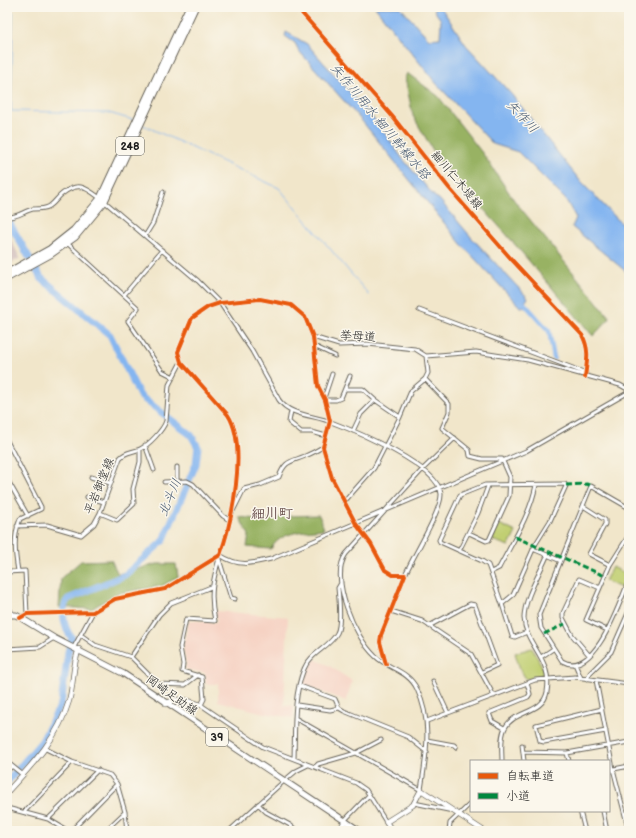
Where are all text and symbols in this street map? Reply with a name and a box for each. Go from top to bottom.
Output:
water label: 矢作川用水 細川幹線水路 [327,60,434,184]
water label: 矢作川 [503,97,541,136]
road number: 248 [116,137,144,155]
street label: 細川仁木堤線 [428,148,486,213]
street label: 挙母道 [340,328,376,345]
street label: 平岩御堂線 [81,456,118,517]
water label: 北斗川 [155,476,185,518]
district label: 細川町 [251,505,293,522]
street label: 岡崎足助線 [143,672,201,719]
road number: 39 [206,728,228,746]
legend [470,760,610,812]
text: 自転車道 [506,769,554,784]
text: 小道 [506,789,530,804]

